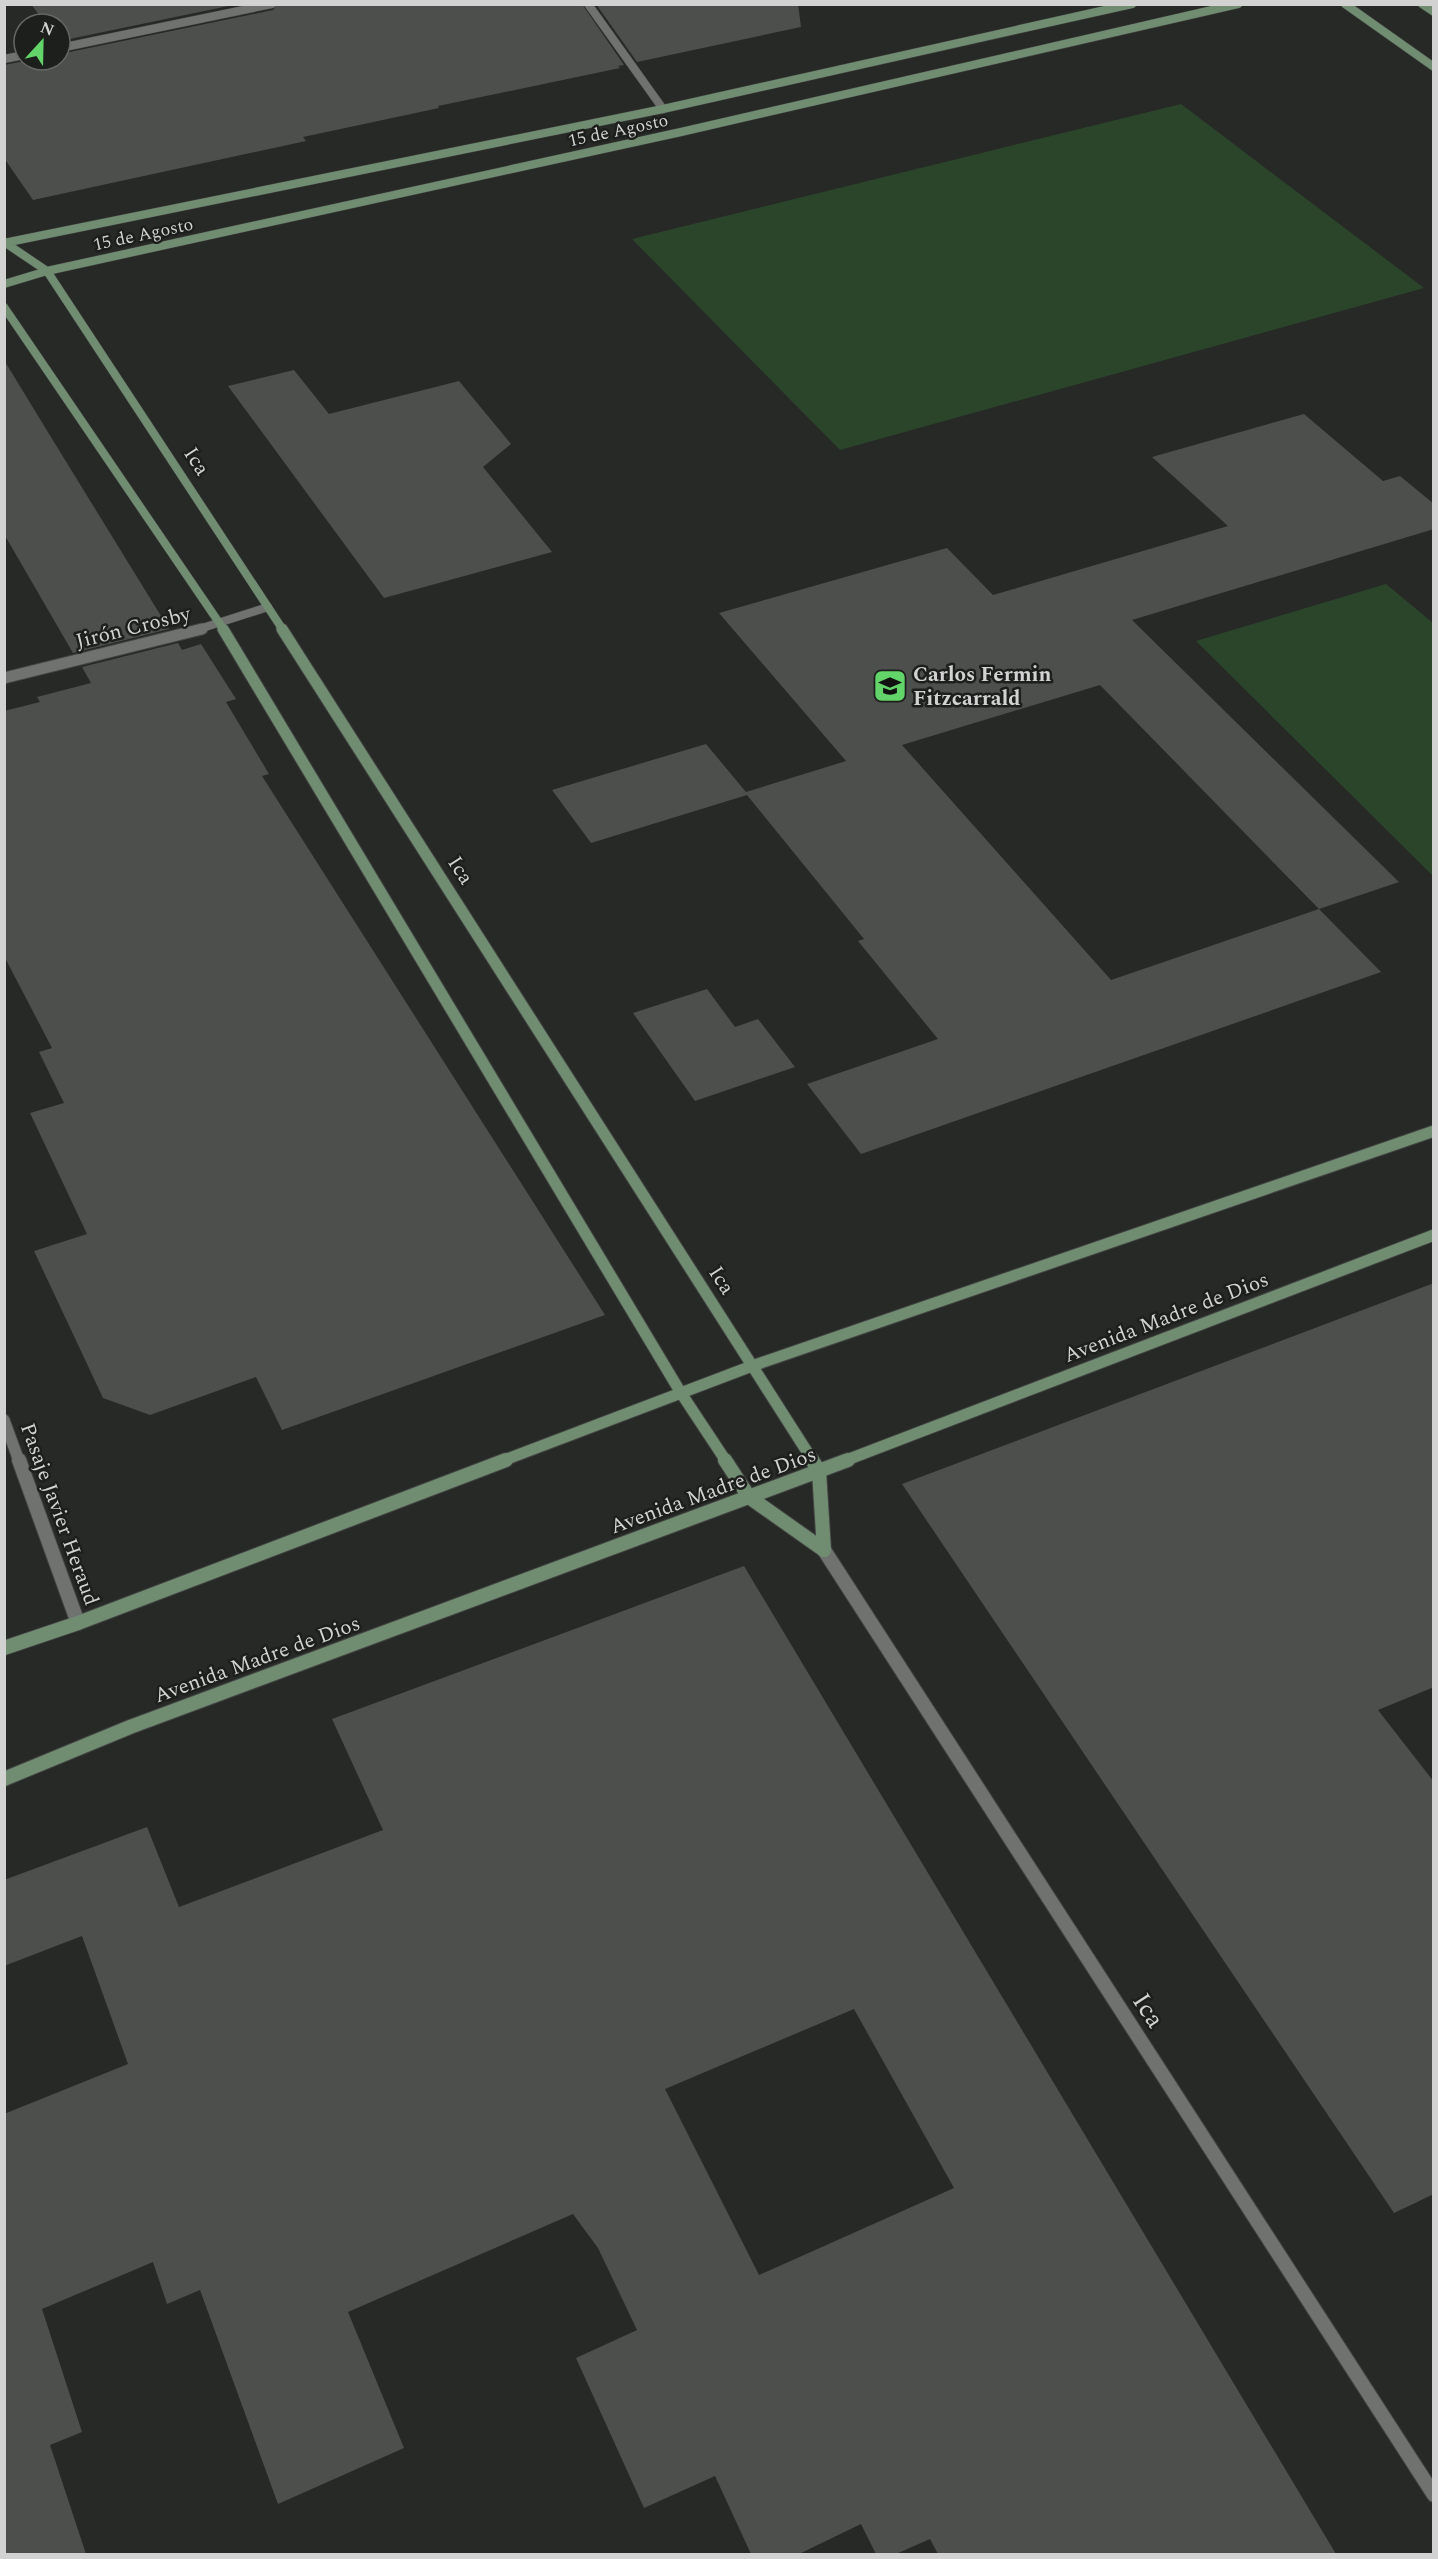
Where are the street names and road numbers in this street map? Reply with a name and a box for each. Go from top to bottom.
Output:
street label: 15 de Agosto [565,107,671,154]
street label: 15 de Agosto [90,211,196,258]
street label: Ica [175,441,218,483]
street label: Jirón Crosby [72,598,195,658]
street label: Ica [439,850,482,892]
street label: Ica [700,1260,743,1302]
street label: Avenida Madre de Dios [1059,1264,1274,1372]
street label: Pasaje Javier Heraud [11,1418,107,1610]
street label: Avenida Madre de Dios [606,1439,821,1543]
street label: Avenida Madre de Dios [150,1608,365,1712]
street label: Ica [1122,1985,1175,2036]

